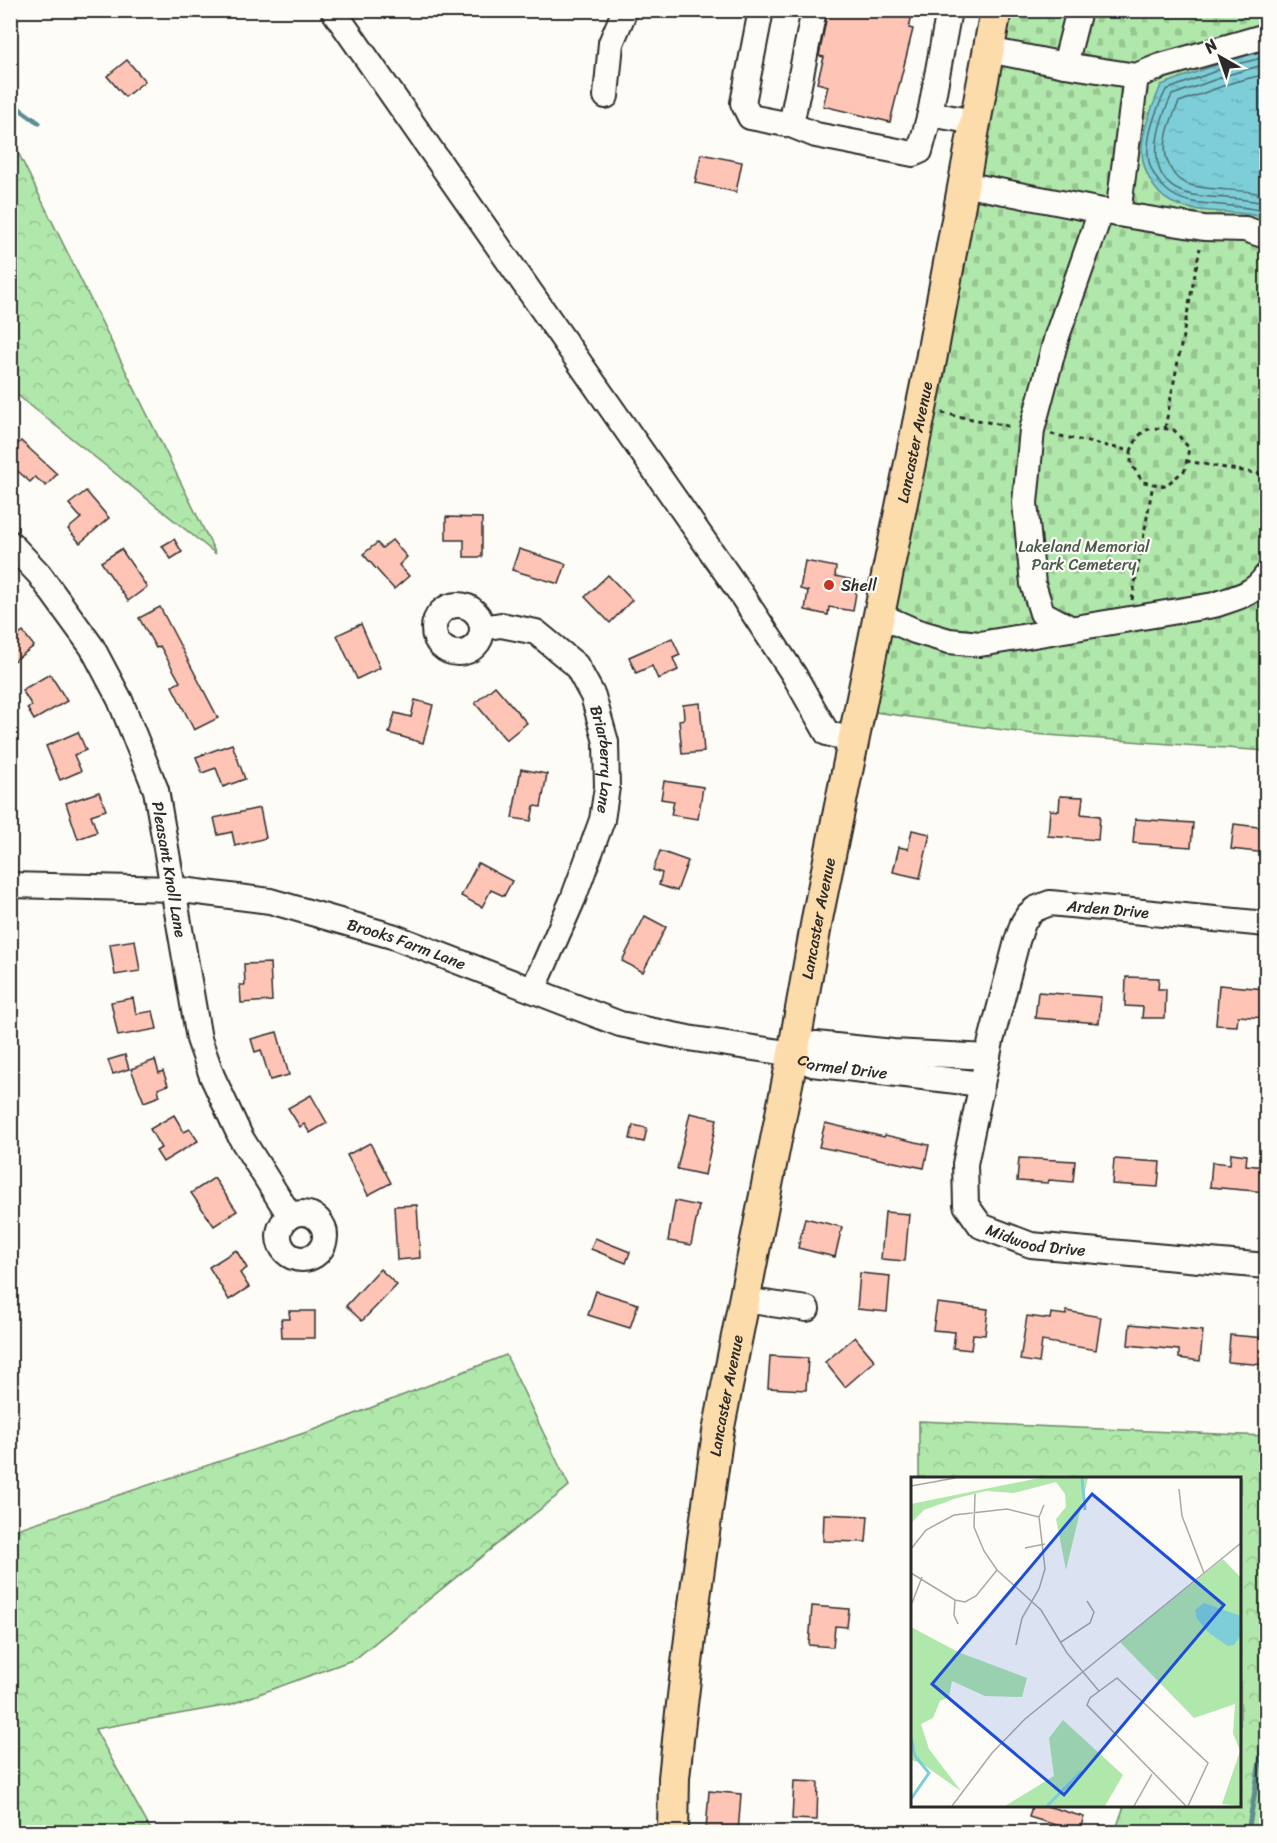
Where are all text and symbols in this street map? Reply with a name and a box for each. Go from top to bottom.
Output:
north arrow [1190,27,1250,87]
text: N [1196,31,1225,61]
street label: Lancaster Avenue [888,379,941,505]
park label: Lakeland Memorial Park Cemetery [1018,532,1150,579]
place label: Shell [841,571,877,600]
marker: Shell [822,578,836,592]
street label: Briarberry Lane [582,702,622,816]
street label: Pleasant Knoll Lane [144,799,196,940]
street label: Lancaster Avenue [792,855,844,982]
street label: Arden Drive [1065,891,1151,927]
street label: Brooks Farm Lane [344,909,470,978]
street label: Carmel Drive [793,1045,889,1087]
street label: Midwood Drive [982,1215,1087,1264]
street label: Lancaster Avenue [700,1332,752,1458]
inset map [911,1477,1241,1807]

